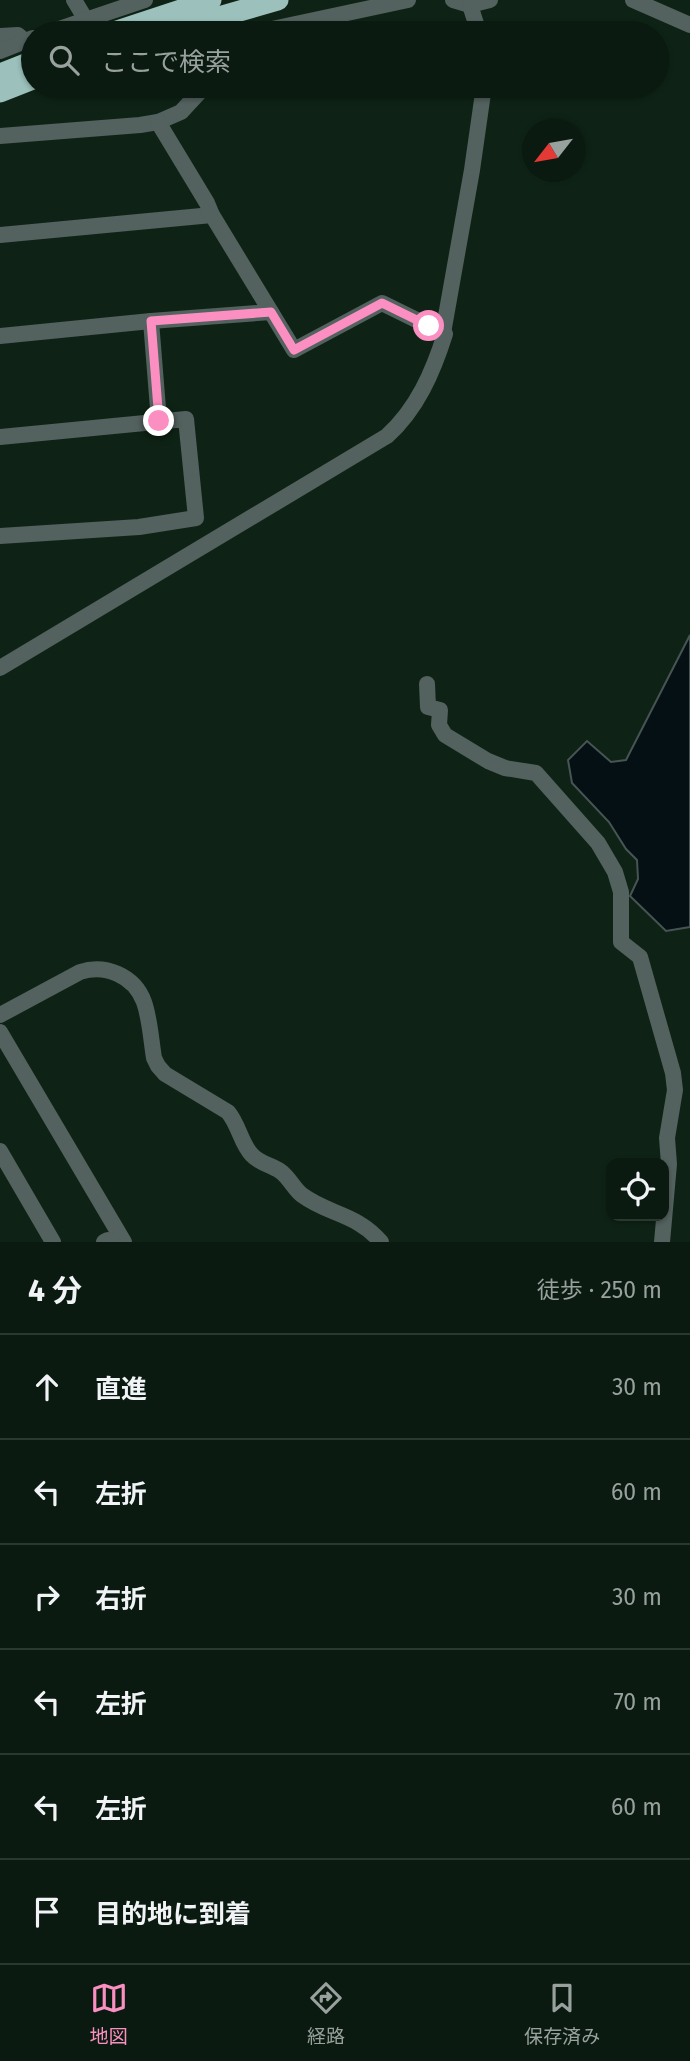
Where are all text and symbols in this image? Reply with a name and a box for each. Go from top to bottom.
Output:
search box [21,21,669,98]
icon: search [45,41,83,79]
text: ここで検索 [101,47,231,78]
north arrow [522,119,585,182]
route start [413,310,444,341]
route end [143,405,174,436]
map controls [606,1158,669,1221]
button: locate [606,1158,669,1221]
text: 4 分 [28,1273,82,1309]
text: 徒歩 · 250 m [537,1276,662,1304]
icon: ahead [28,1368,66,1406]
text: 30 m [612,1373,662,1401]
text: 直進 [95,1374,147,1405]
icon: left [28,1473,66,1511]
text: 60 m [611,1478,662,1506]
text: 左折 [95,1479,147,1510]
icon: right [28,1578,66,1616]
text: 30 m [612,1583,662,1611]
text: 右折 [95,1584,147,1615]
icon: left [28,1683,66,1721]
text: 70 m [613,1688,662,1716]
text: 左折 [95,1689,147,1720]
icon: left [28,1788,66,1826]
text: 60 m [611,1793,662,1821]
text: 左折 [95,1794,147,1825]
icon: arrive [28,1893,66,1931]
text: 目的地に到着 [95,1899,251,1930]
tab: 地図 [90,1979,128,2048]
tab: 経路 [307,1979,345,2048]
tab: 保存済み [524,1979,600,2048]

